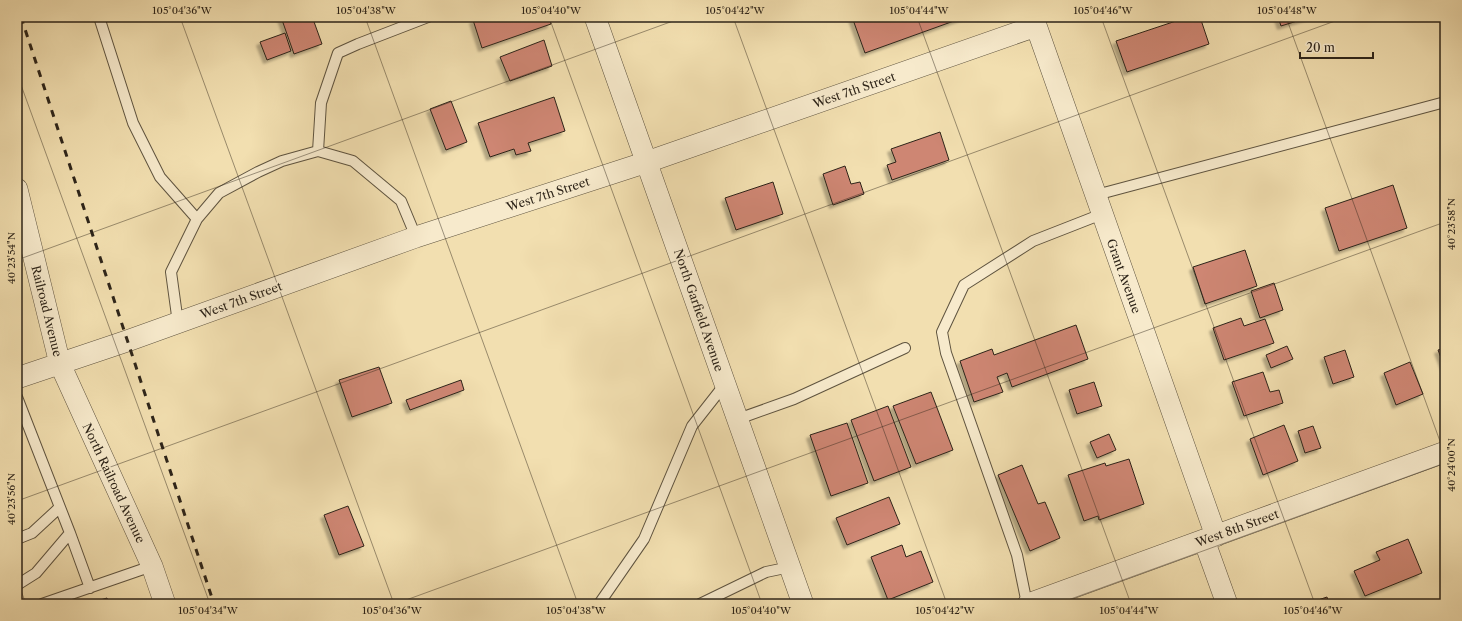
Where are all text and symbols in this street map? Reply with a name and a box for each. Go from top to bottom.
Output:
text: 105°04'36"W [152,4,213,17]
text: 105°04'38"W [336,4,397,17]
text: 105°04'40"W [521,4,582,17]
text: 105°04'42"W [705,4,766,17]
text: 105°04'44"W [889,4,950,17]
text: 105°04'46"W [1073,4,1134,17]
text: 105°04'48"W [1257,4,1318,17]
scale bar [1300,34,1373,60]
text: 20 m [1306,40,1335,55]
street label: West 7th Street [810,69,898,111]
street label: West 7th Street [504,173,592,215]
text: 40°23'58"N [1445,198,1458,250]
text: 40°23'54"N [5,232,18,284]
street label: Grant Avenue [1104,237,1145,316]
street label: North Garfield Avenue [671,247,727,373]
street label: Railroad Avenue [28,264,66,358]
street label: West 7th Street [197,278,285,322]
street label: North Railroad Avenue [80,421,148,546]
text: 40°24'00"N [1445,438,1458,492]
text: 40°23'56"N [5,473,18,525]
street label: West 8th Street [1192,506,1281,550]
text: 105°04'34"W [178,604,239,617]
text: 105°04'36"W [362,604,423,617]
text: 105°04'38"W [546,604,607,617]
text: 105°04'40"W [731,604,792,617]
text: 105°04'42"W [915,604,976,617]
text: 105°04'44"W [1099,604,1160,617]
text: 105°04'46"W [1283,604,1344,617]

